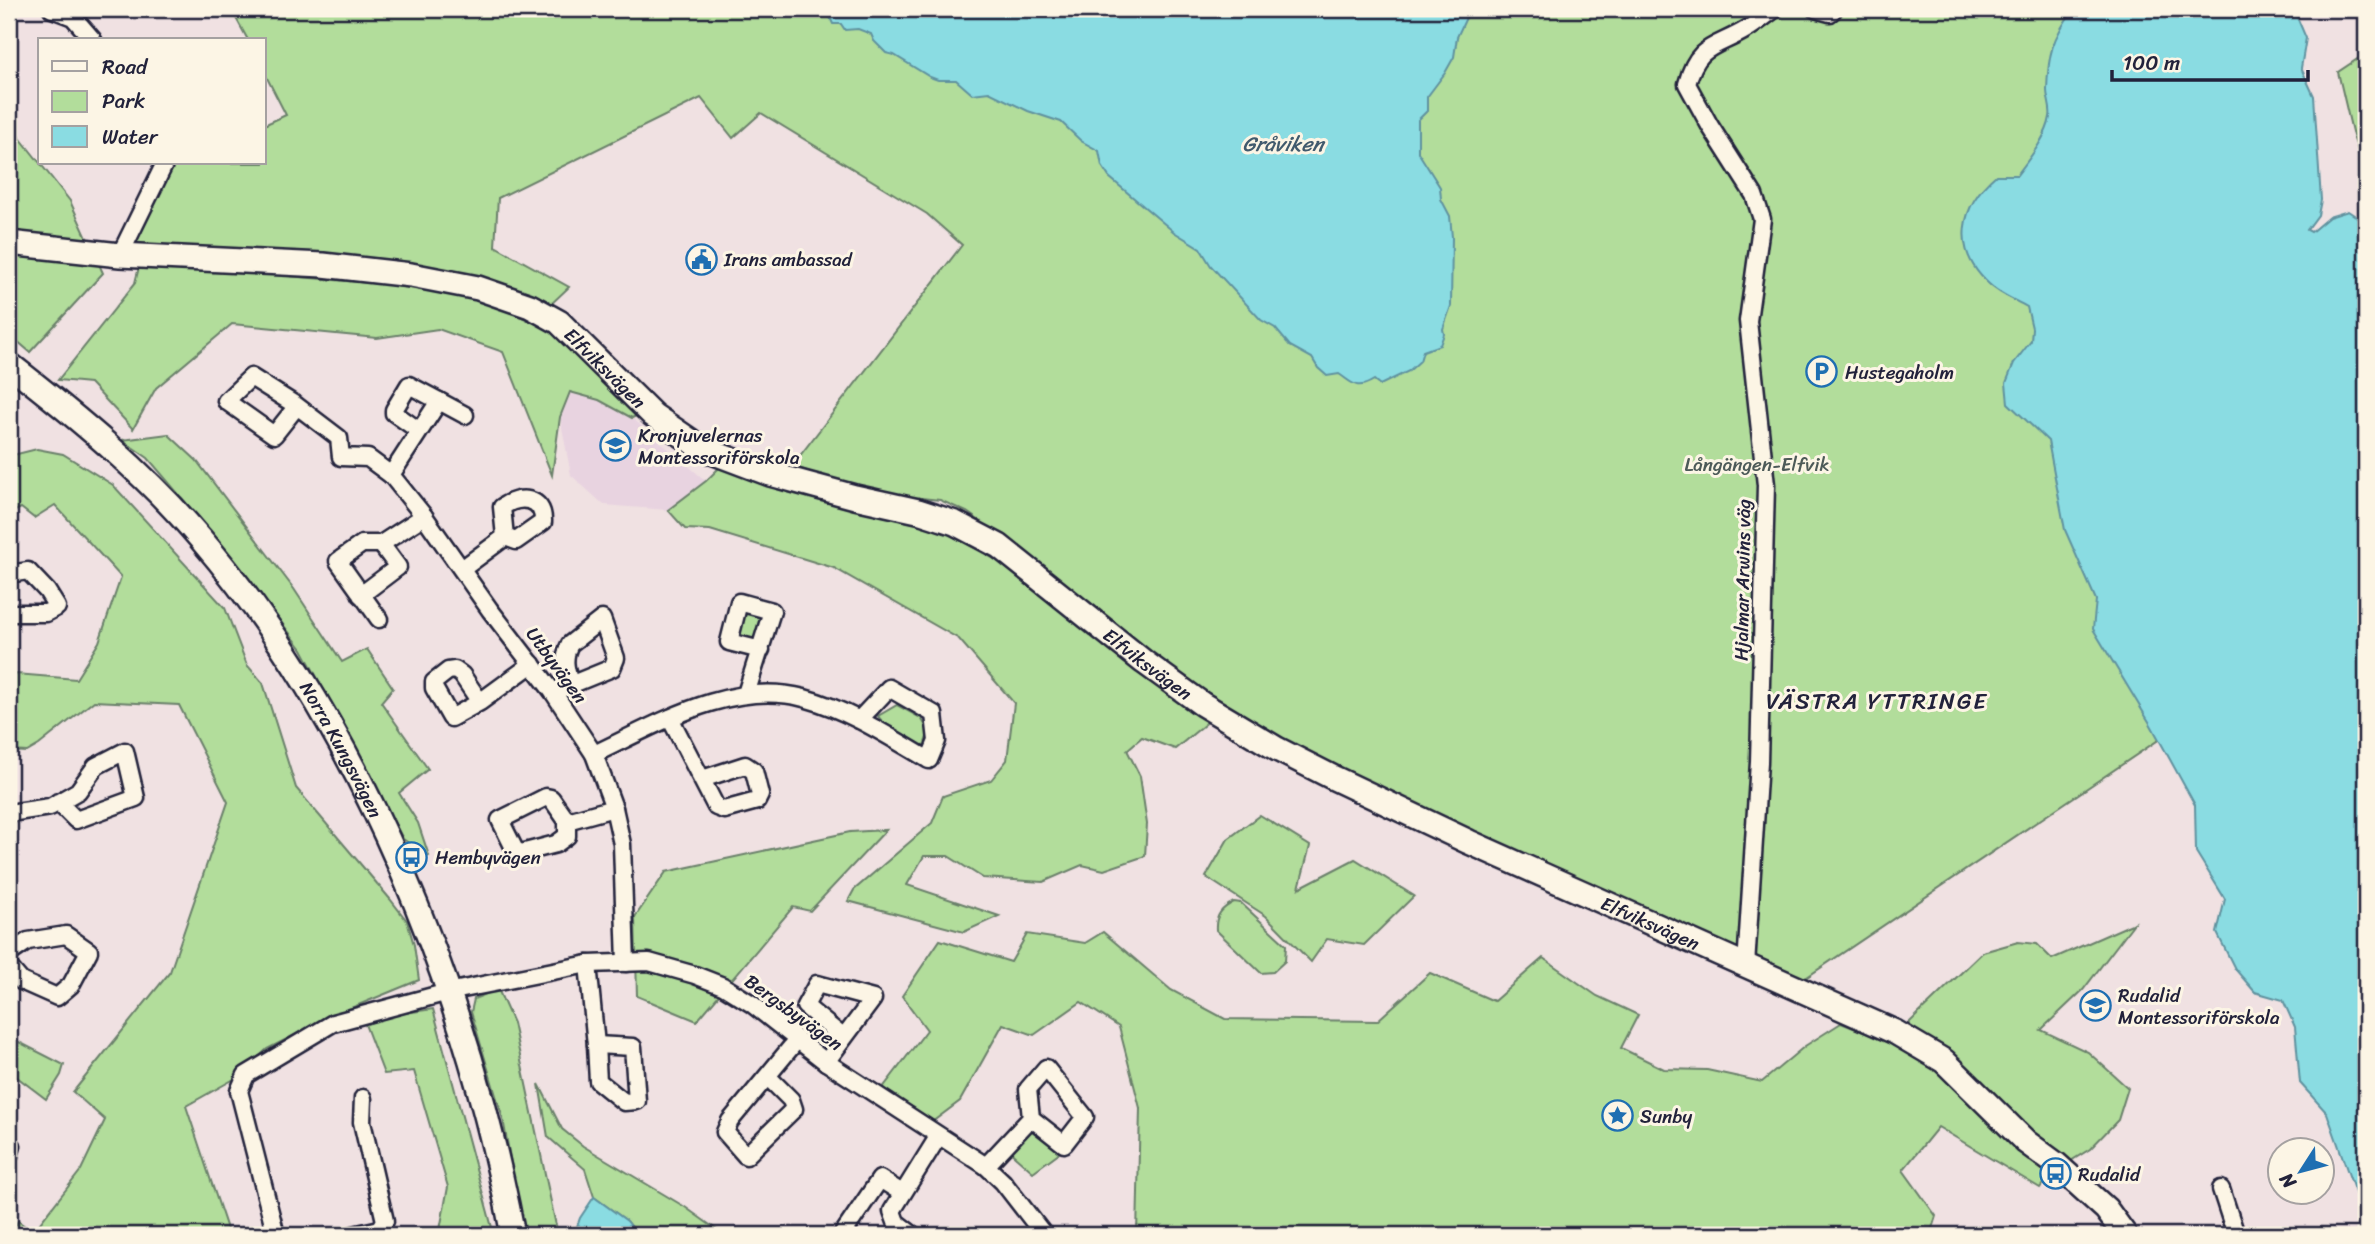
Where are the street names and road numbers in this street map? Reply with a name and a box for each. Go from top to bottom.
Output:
street label: Elfviksvägen [556,319,654,417]
street label: Hjalmar Arwins väg [1725,498,1760,661]
street label: Elfviksvägen [1096,619,1199,709]
street label: Utbyvägen [517,620,596,711]
street label: Norra Kungsvägen [291,675,392,824]
street label: Elfviksvägen [1595,887,1705,960]
street label: Bergsbyvägen [737,965,850,1060]

